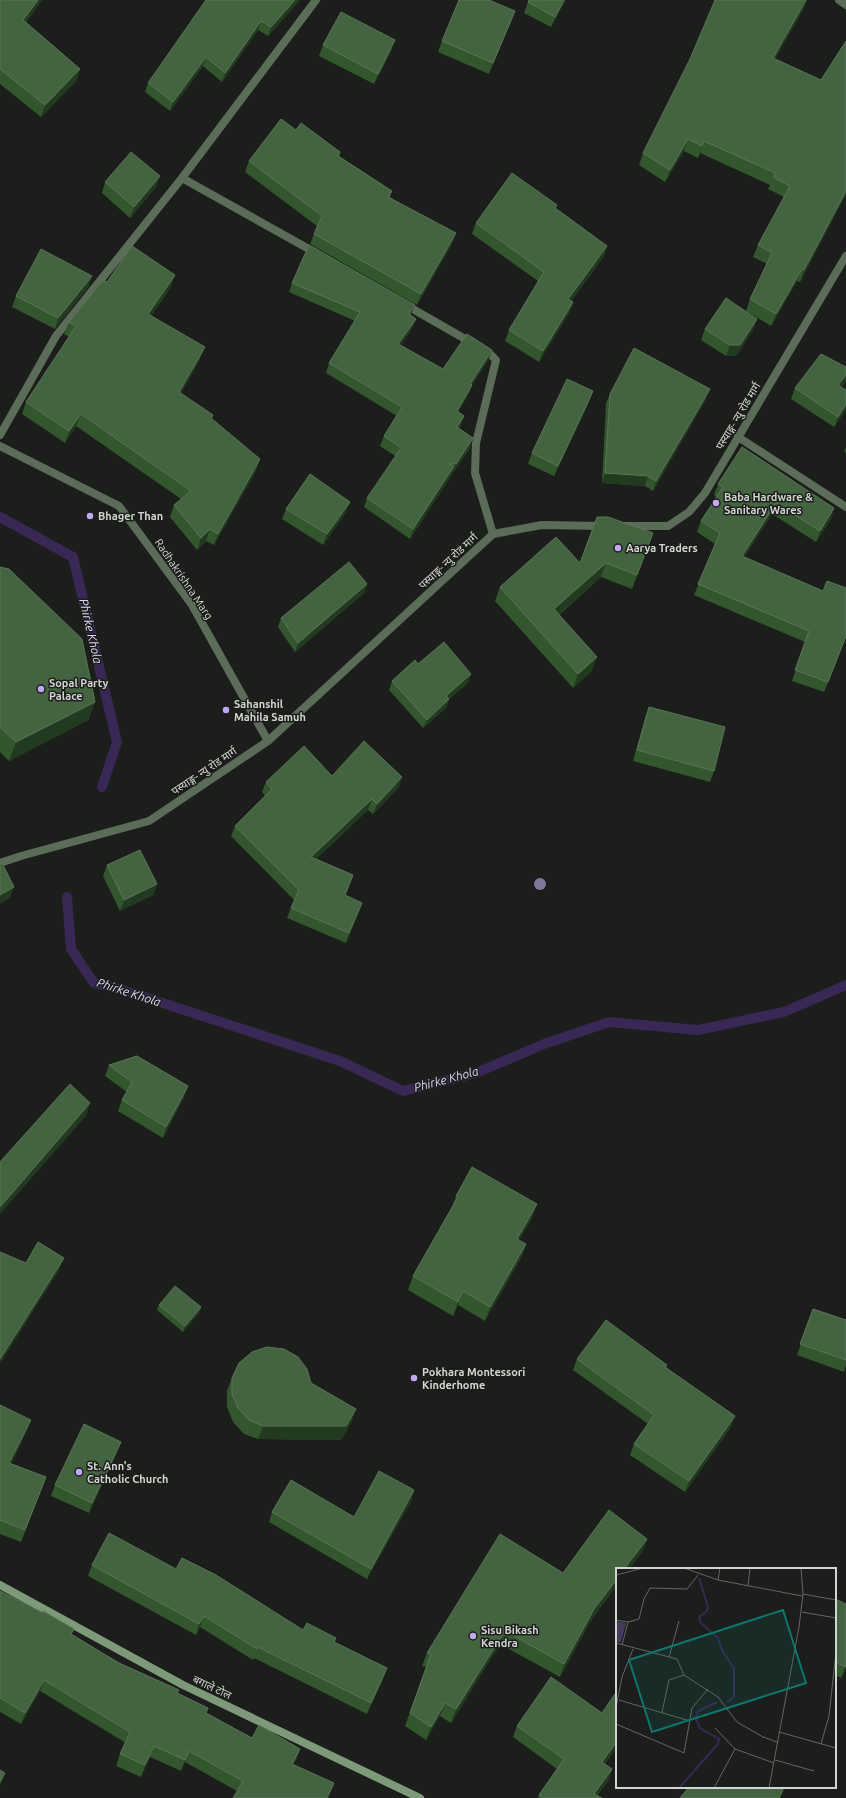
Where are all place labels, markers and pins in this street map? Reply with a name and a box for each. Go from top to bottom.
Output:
place label: Baba Hardware & Sanitary Wares [724,491,813,516]
marker: Baba Hardware & Sanitary Wares [711,498,721,508]
place label: Bhager Than [98,510,163,522]
marker: Bhager Than [85,511,95,521]
place label: Aarya Traders [626,542,698,554]
marker: Aarya Traders [613,543,623,553]
place label: Sopal Party Palace [49,677,108,702]
marker: Sopal Party Palace [36,684,46,694]
place label: Sahanshil Mahila Samuh [234,698,306,723]
marker: Sahanshil Mahila Samuh [221,705,231,715]
place label: Pokhara Montessori Kinderhome [422,1366,525,1391]
marker: Pokhara Montessori Kinderhome [409,1373,419,1383]
place label: St. Ann's Catholic Church [87,1460,168,1485]
marker: St. Ann's Catholic Church [74,1467,84,1477]
place label: Sisu Bikash Kendra [481,1624,539,1649]
marker: Sisu Bikash Kendra [468,1631,478,1641]

